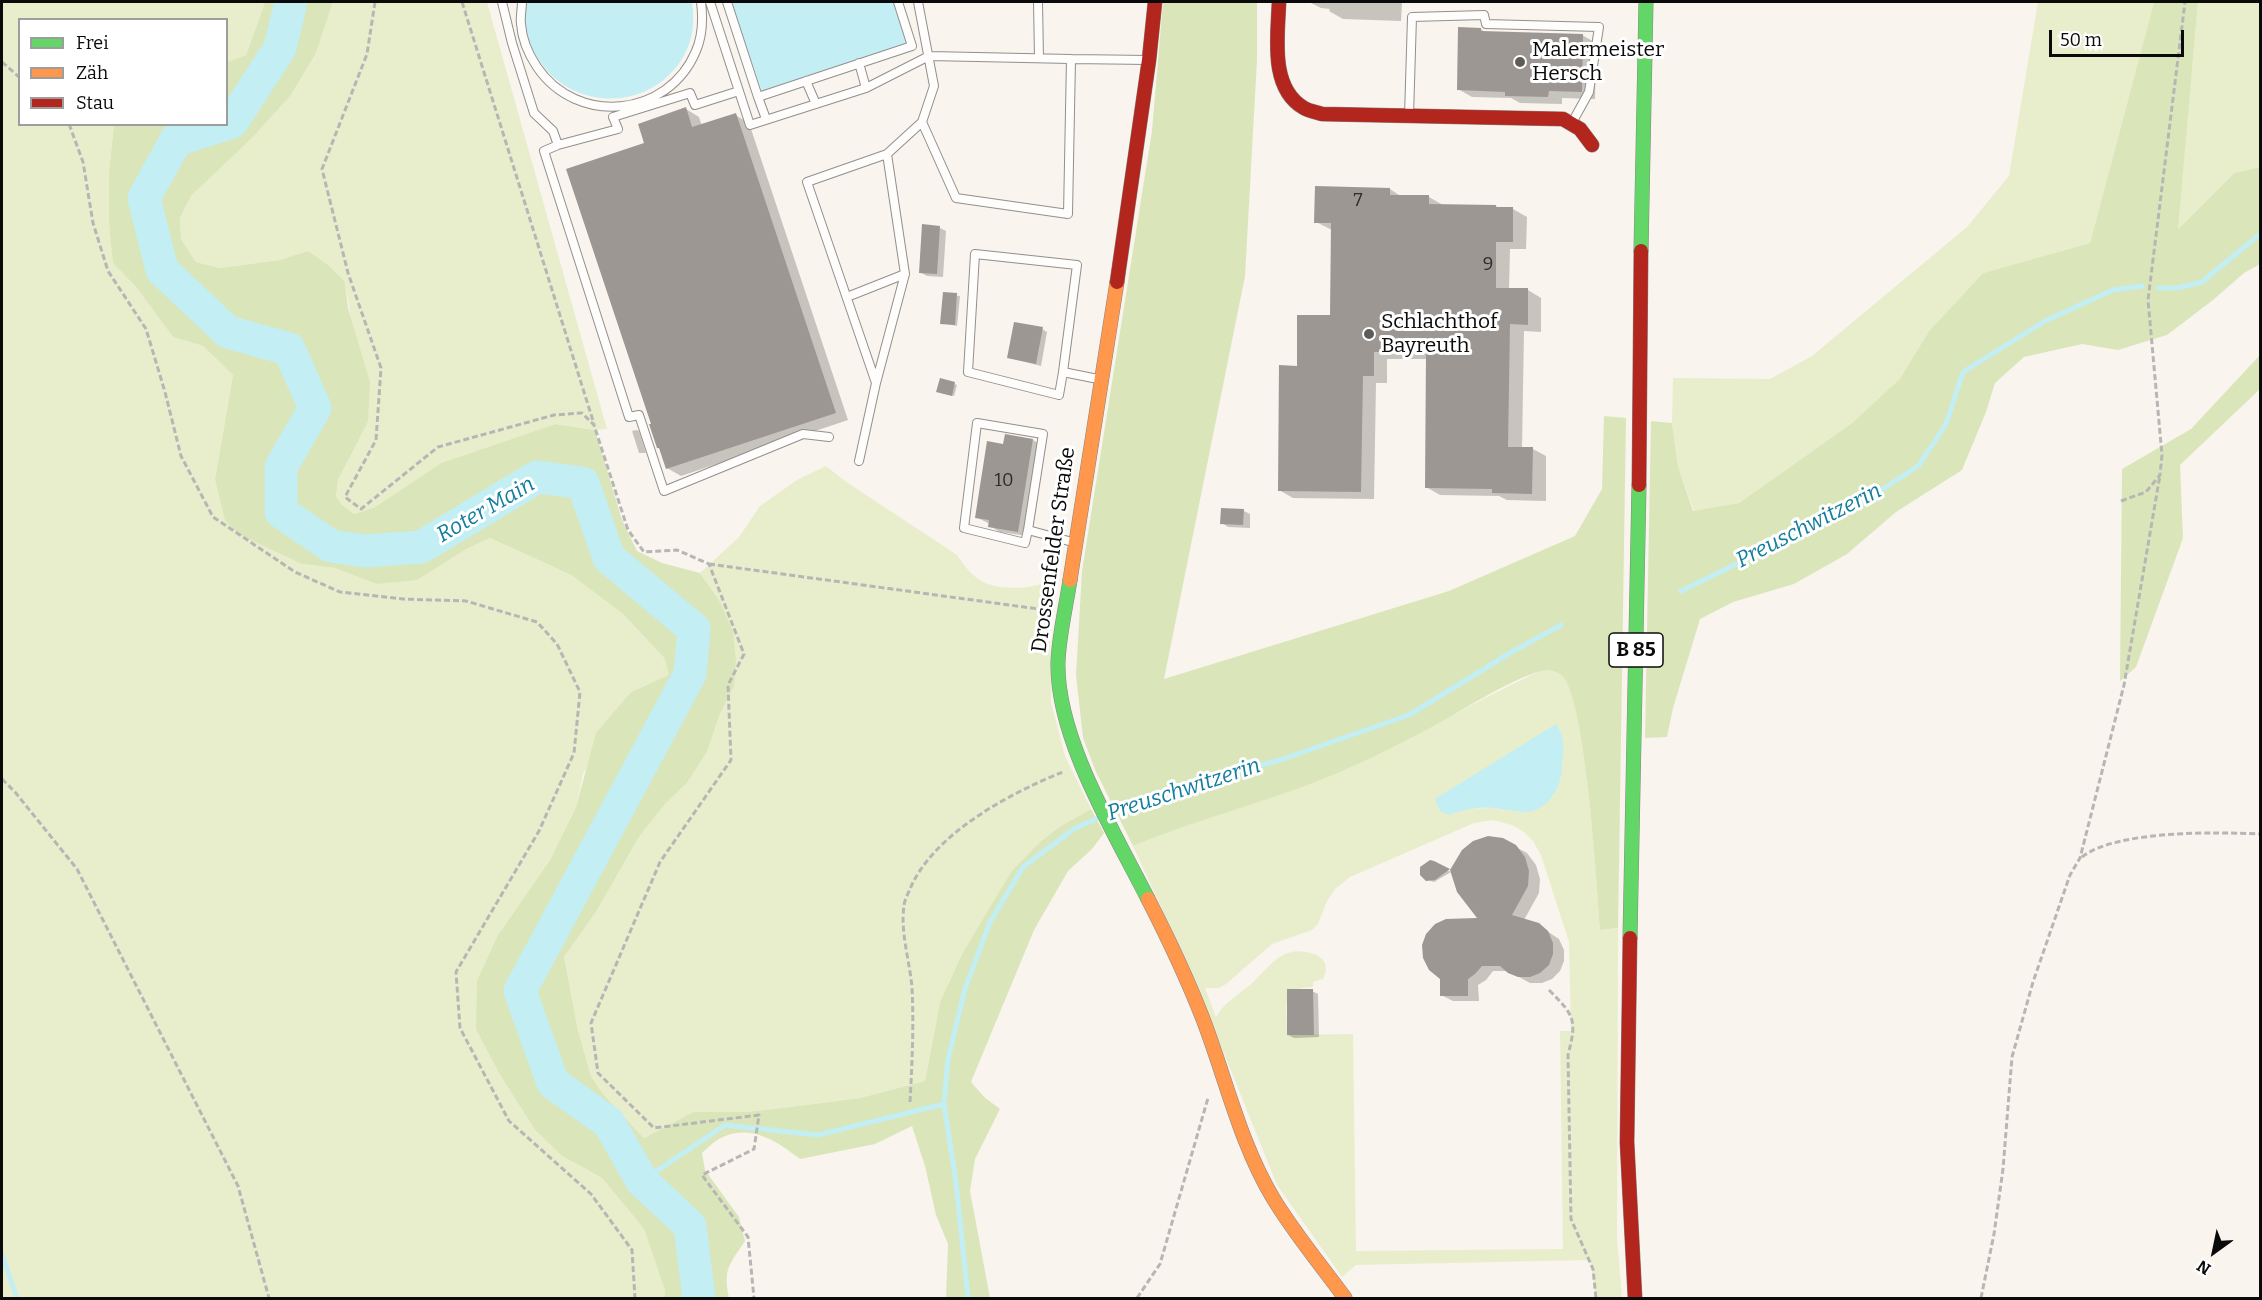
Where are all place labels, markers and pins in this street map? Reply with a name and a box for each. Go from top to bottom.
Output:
place label: Malermeister Hersch [1532,37,1664,87]
marker: Malermeister Hersch [1513,55,1527,69]
place label: Schlachthof Bayreuth [1381,309,1497,359]
marker: Schlachthof Bayreuth [1362,327,1376,341]

